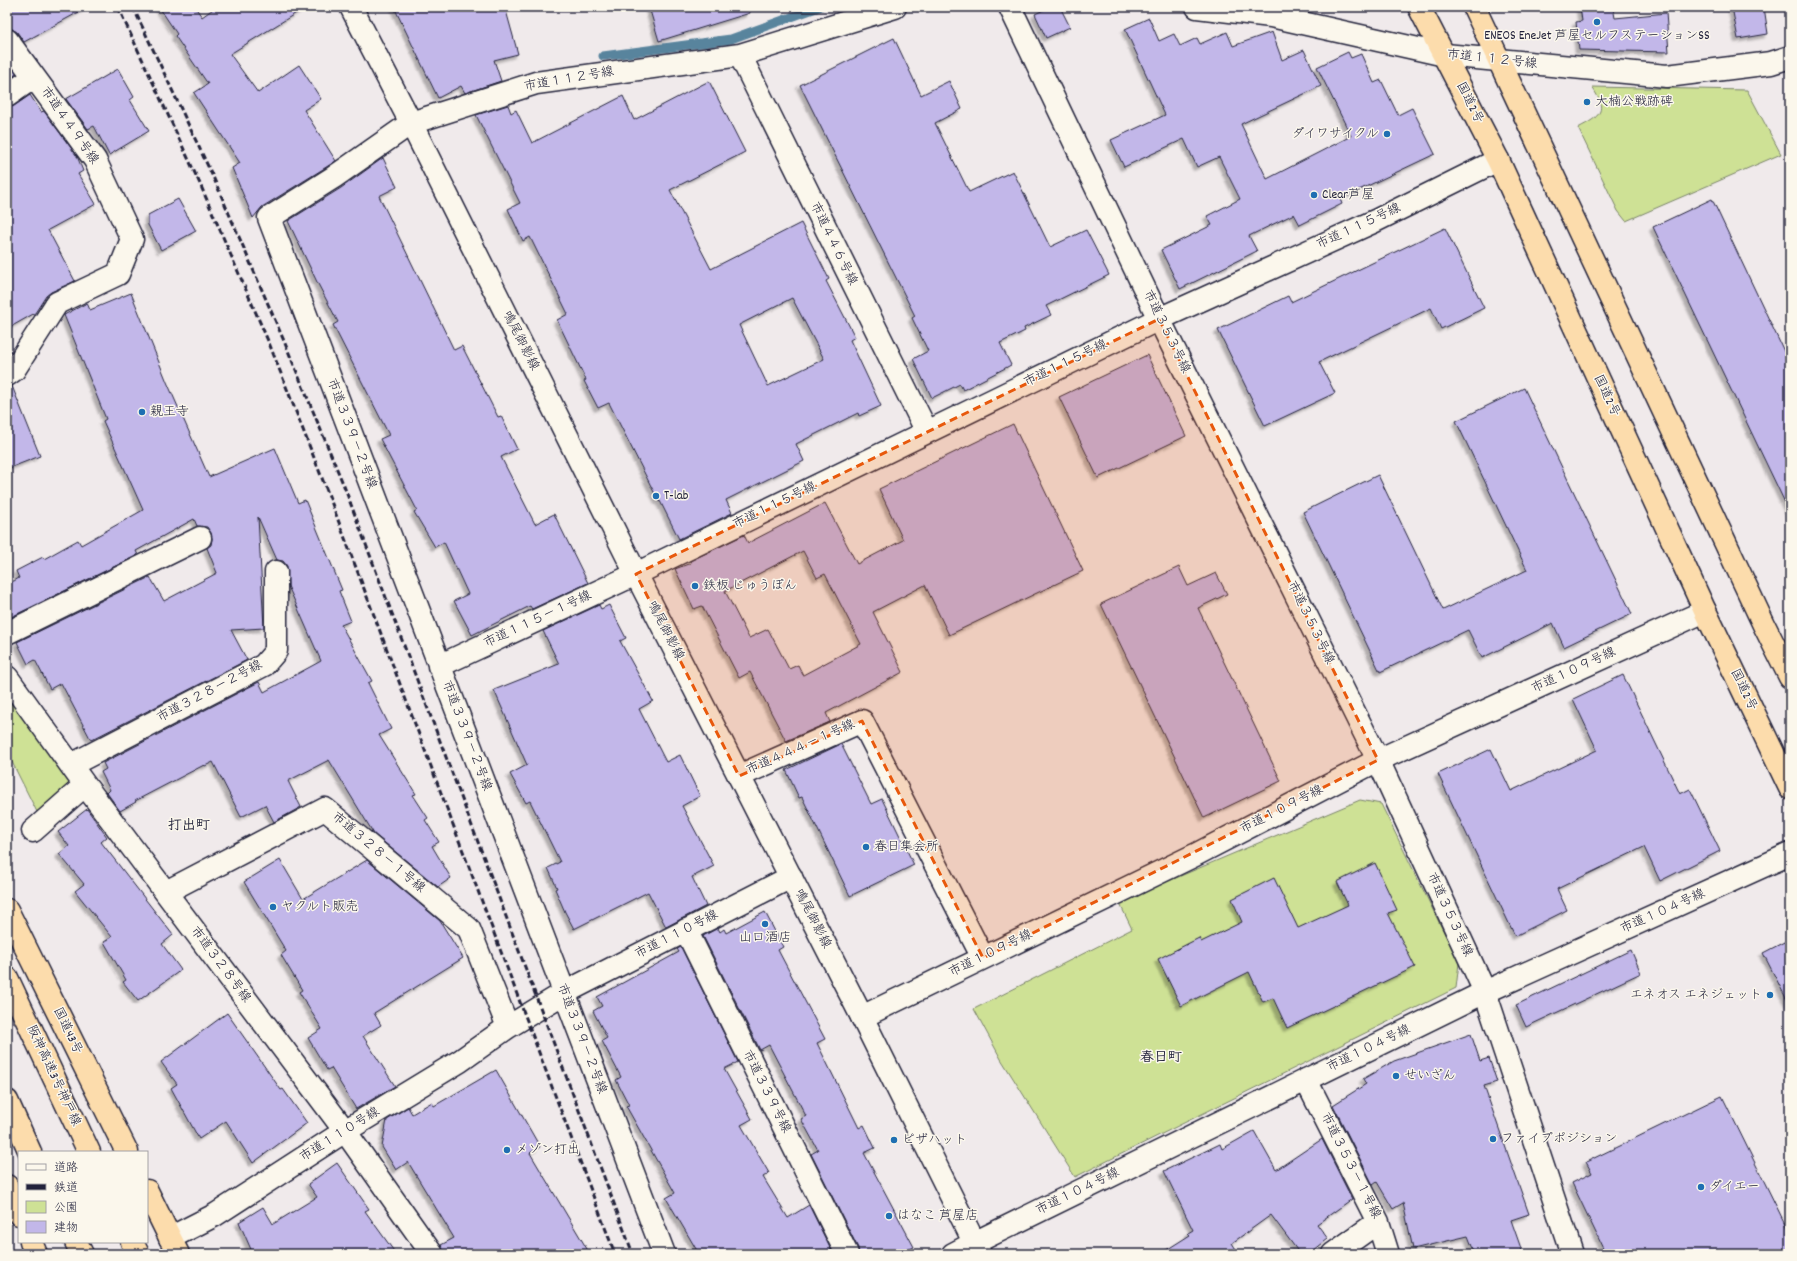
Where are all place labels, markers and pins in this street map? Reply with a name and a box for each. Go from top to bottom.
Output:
marker: ENEOS EneJet 芦屋セルフステーションSS [1592,17,1602,27]
place label: ENEOS EneJet 芦屋セルフステーションSS [1484,27,1710,46]
place label: 大楠公戦跡碑 [1595,93,1673,112]
marker: 大楠公戦跡碑 [1582,97,1592,107]
place label: ダイワサイクル [1291,125,1379,144]
marker: ダイワサイクル [1382,129,1392,139]
place label: Clear芦屋 [1322,186,1374,205]
marker: Clear芦屋 [1309,190,1319,200]
place label: 親王寺 [150,403,189,422]
marker: 親王寺 [137,407,147,417]
place label: T-lab [664,487,689,506]
marker: T-lab [651,491,661,501]
place label: 鉄板 じゅうぼん [703,577,797,596]
marker: 鉄板 じゅうぼん [690,581,700,591]
place label: 春日集会所 [874,838,939,857]
marker: 春日集会所 [861,842,871,852]
place label: ヤクルト販売 [281,898,358,917]
marker: ヤクルト販売 [268,902,278,912]
marker: 山口酒店 [760,919,770,929]
place label: 山口酒店 [739,929,791,948]
place label: エネオス エネジェット [1630,986,1762,1005]
marker: エネオス エネジェット [1765,990,1775,1000]
place label: せいざん [1404,1067,1456,1086]
marker: せいざん [1391,1071,1401,1081]
place label: ファイブポジション [1501,1130,1617,1149]
place label: ピザハット [902,1131,967,1150]
marker: ファイブポジション [1488,1134,1498,1144]
marker: ピザハット [889,1135,899,1145]
place label: メゾン打出 [515,1141,580,1160]
marker: メゾン打出 [502,1145,512,1155]
place label: ダイエー [1709,1178,1760,1197]
marker: ダイエー [1696,1182,1706,1192]
place label: はなこ 芦屋店 [897,1207,978,1226]
marker: はなこ 芦屋店 [884,1211,894,1221]

